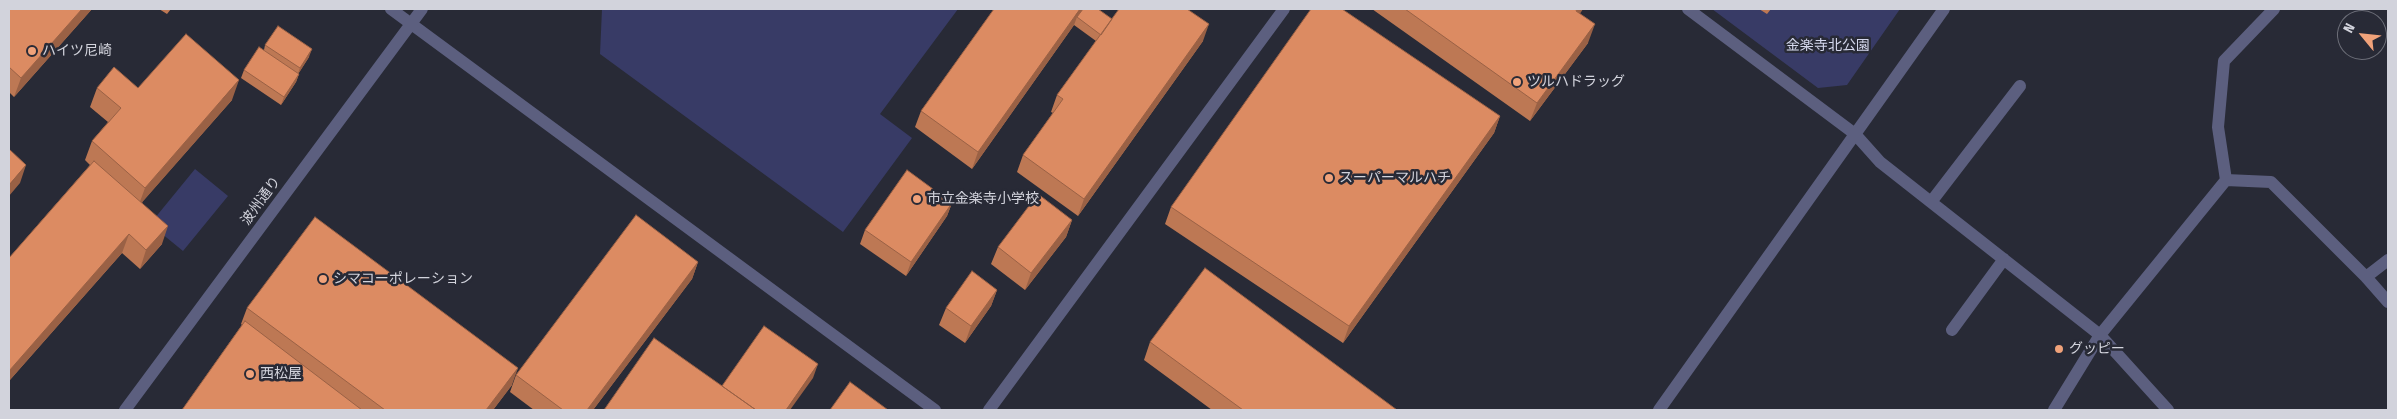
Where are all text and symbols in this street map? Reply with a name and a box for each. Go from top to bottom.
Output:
north arrow [2337,10,2387,60]
text: N [2340,21,2359,36]
park label: 金楽寺北公園 [1786,38,1870,54]
place label: ハイツ尼崎 [42,43,112,59]
marker: ハイツ尼崎 [26,45,38,57]
place label: ツルハドラッグ [1527,74,1625,90]
marker: ツルハドラッグ [1511,76,1523,88]
place label: スーパーマルハチ [1339,170,1451,186]
marker: スーパーマルハチ [1323,172,1335,184]
street label: 波州通り [238,173,284,229]
place label: 市立金楽寺小学校 [927,191,1039,207]
marker: 市立金楽寺小学校 [911,193,923,205]
place label: シマコーポレーション [333,271,473,287]
marker: シマコーポレーション [317,273,329,285]
place label: グッピー [2069,341,2125,357]
marker: グッピー [2053,343,2065,355]
place label: 西松屋 [260,366,302,382]
marker: 西松屋 [244,368,256,380]

